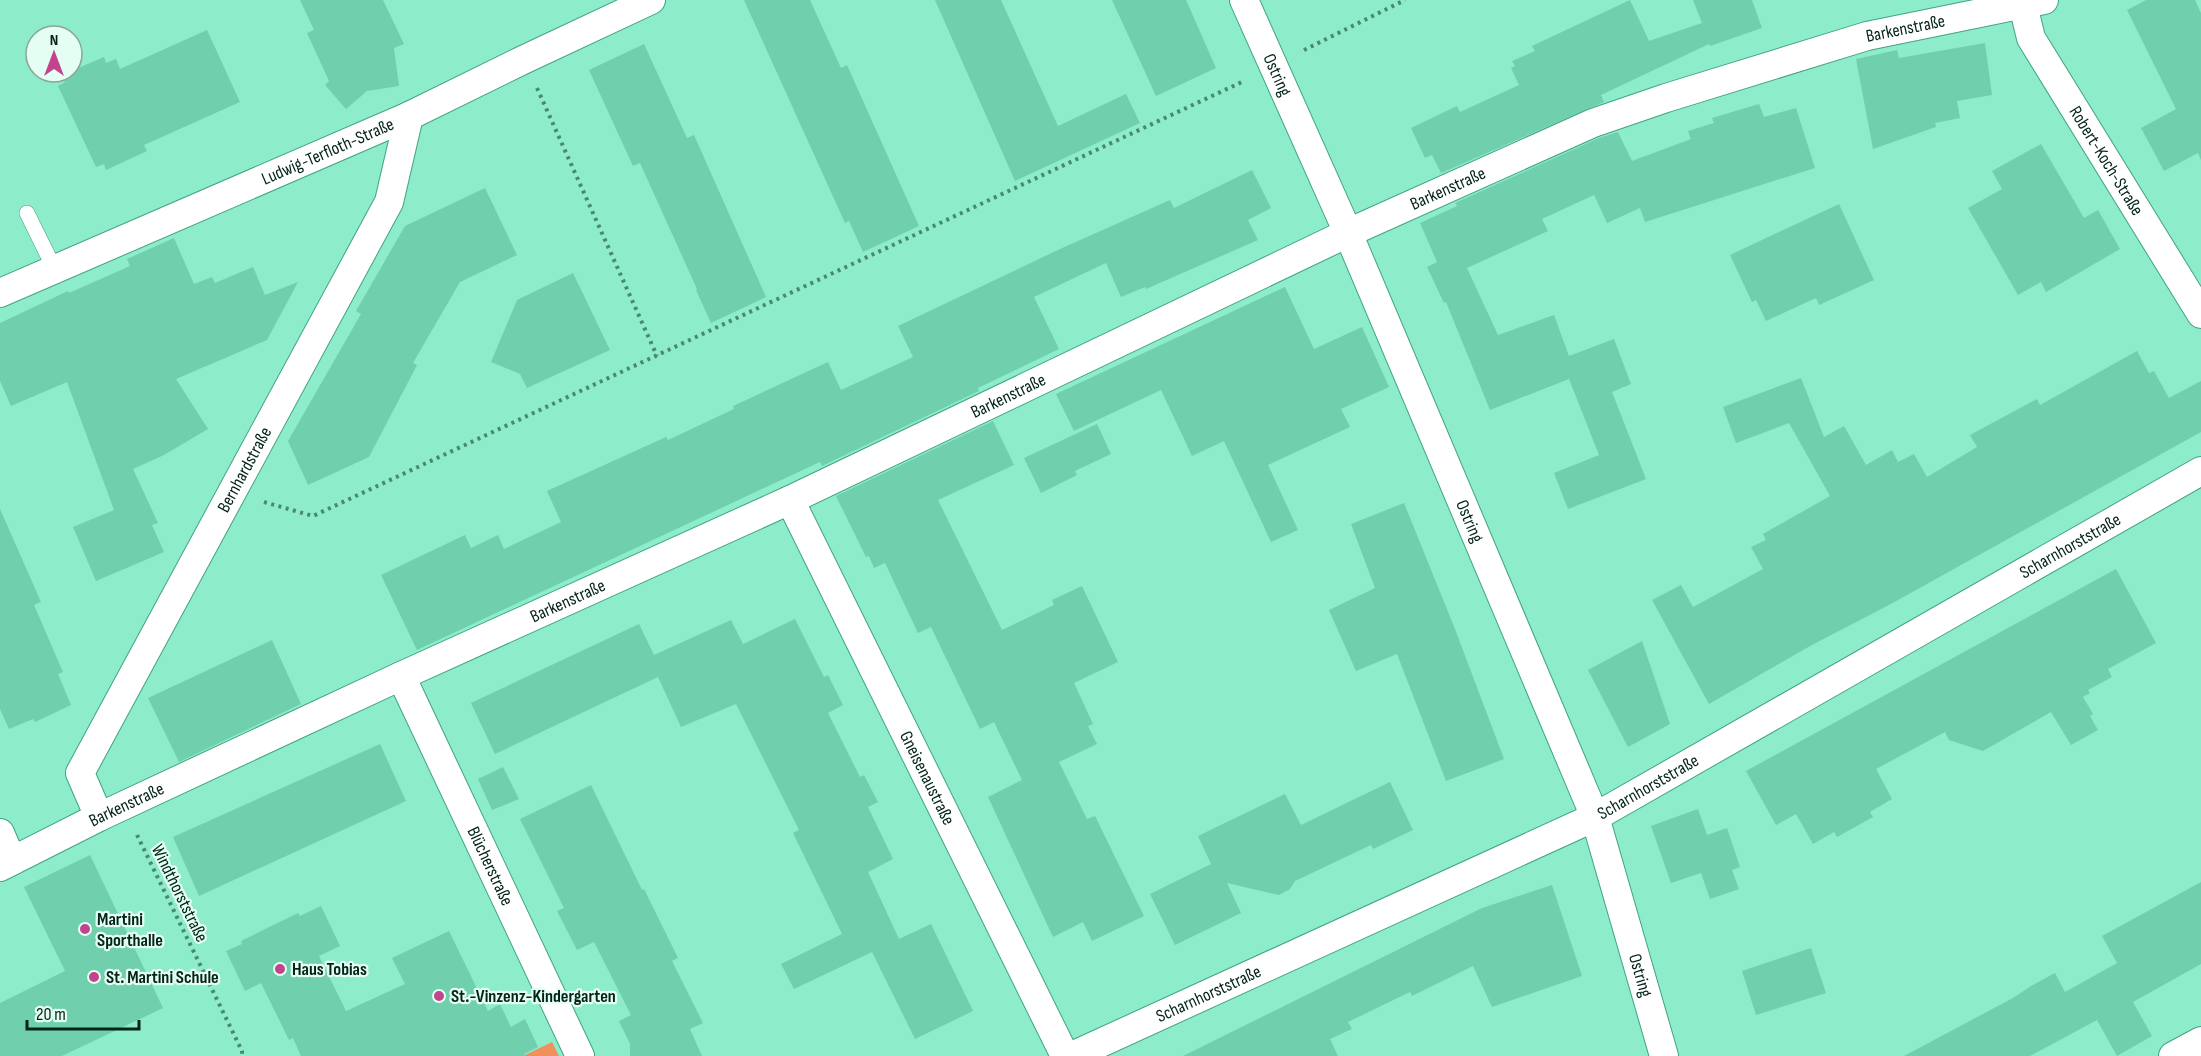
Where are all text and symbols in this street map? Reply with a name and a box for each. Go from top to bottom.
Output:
street label: Barkenstraße [1864,10,1947,47]
north arrow [24,24,84,84]
text: N [50,31,58,50]
street label: Ostring [1258,51,1296,100]
street label: Robert-Koch-Straße [2065,102,2148,219]
street label: Ludwig-Terfloth-Straße [258,114,397,190]
street label: Barkenstraße [1407,163,1489,215]
street label: Barkenstraße [968,369,1049,423]
street label: Bernhardstraße [213,423,276,516]
street label: Ostring [1451,497,1488,546]
street label: Scharnhorststraße [2016,509,2125,583]
street label: Barkenstraße [527,575,609,627]
street label: Gneisenaustraße [895,728,959,828]
street label: Scharnhorststraße [1594,750,1702,824]
street label: Barkenstraße [85,778,167,831]
street label: Blücherstraße [463,823,518,909]
street label: Windthorststraße [147,841,212,946]
place label: Martini Sporthalle [97,909,163,951]
marker: Martini Sporthalle [78,922,92,936]
street label: Ostring [1624,951,1656,1000]
place label: Haus Tobias [292,959,367,980]
street label: Scharnhorststraße [1153,961,1264,1027]
marker: Haus Tobias [273,962,287,976]
place label: St. Martini Schule [106,967,219,988]
marker: St. Martini Schule [87,970,101,984]
place label: St.-Vinzenz-Kindergarten [451,986,616,1007]
marker: St.-Vinzenz-Kindergarten [432,989,446,1003]
scale bar [27,993,140,1031]
text: 20 m [36,1004,66,1025]

